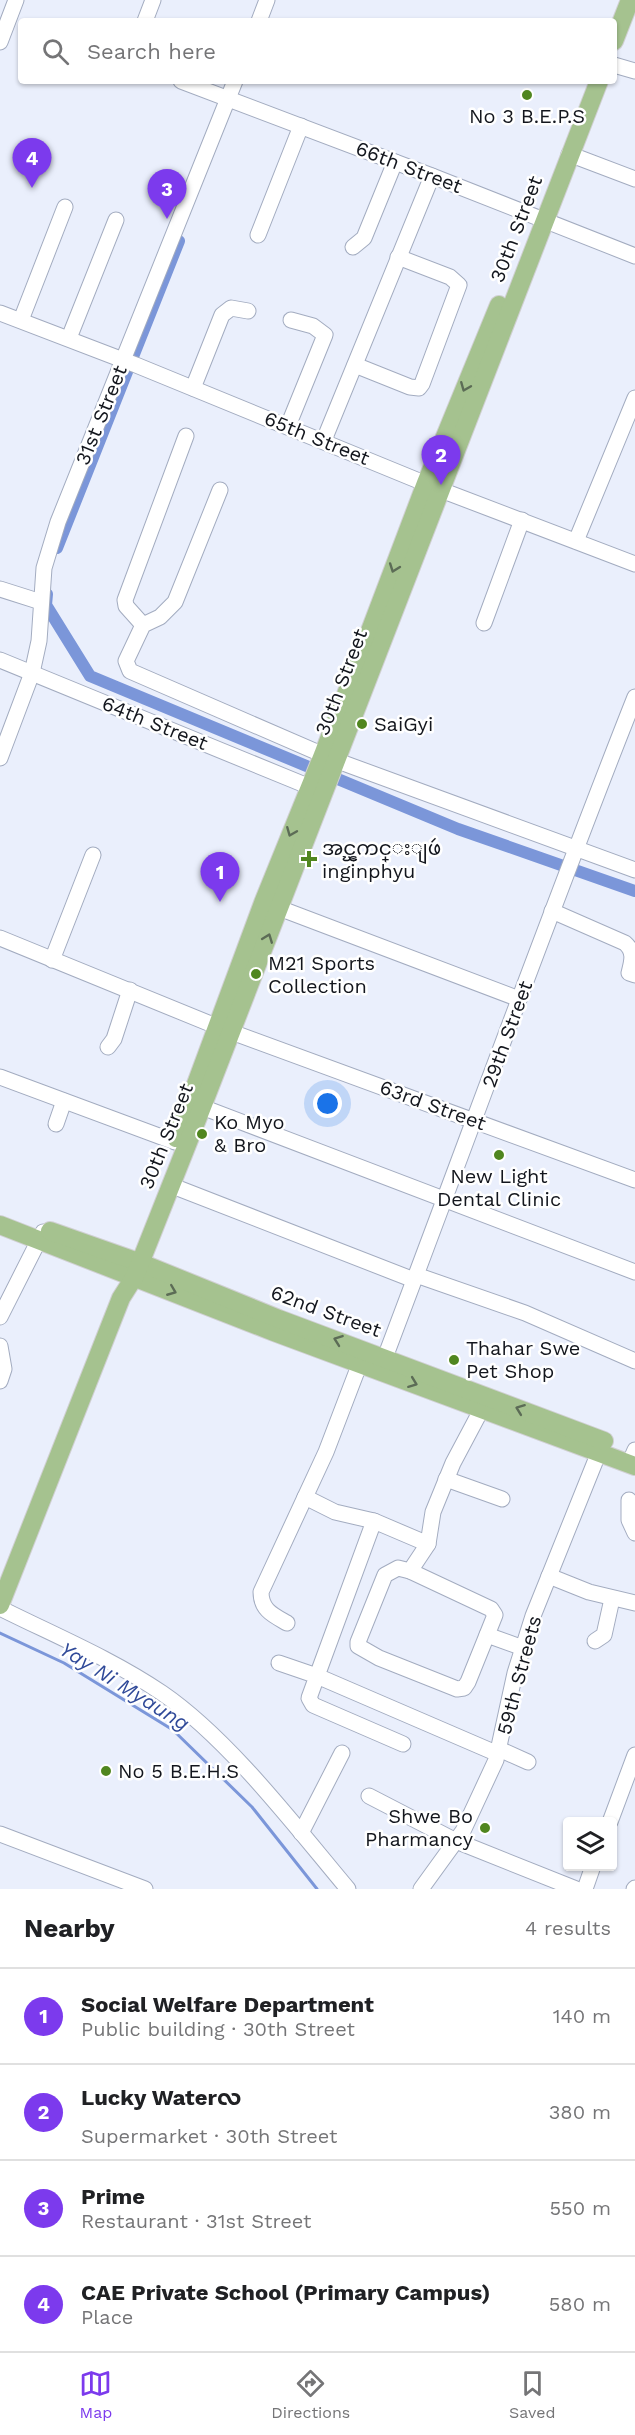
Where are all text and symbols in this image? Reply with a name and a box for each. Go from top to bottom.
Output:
search box [18,18,617,84]
icon: search [39,35,72,68]
text: Search here [87,39,216,64]
marker: No 3 B.E.P.S [520,88,534,102]
place label: No 3 B.E.P.S [469,104,585,128]
street label: 66th Street [352,136,466,199]
pin: 4 [12,138,51,188]
pin: 3 [148,170,186,219]
street label: 30th Street [485,172,547,286]
street label: 31st Street [70,361,132,468]
one-way arrow [460,381,472,392]
street label: 65th Street [261,406,374,470]
pin: 2 [422,436,460,485]
one-way arrow [388,563,401,573]
street label: 30th Street [310,625,372,739]
street label: 64th Street [99,691,212,755]
place label: SaiGyi [374,712,433,736]
marker: SaiGyi [355,717,369,731]
one-way arrow [286,826,298,837]
place label: အင္ၾကင္းျဖဴ inginphyu [322,836,441,883]
marker: အင္ၾကင္းျဖဴ inginphyu [300,850,318,868]
pin: 1 [200,852,240,902]
one-way arrow [261,933,273,944]
place label: M21 Sports Collection [268,951,375,998]
marker: M21 Sports Collection [249,967,263,981]
street label: 29th Street [477,977,538,1091]
street label: 63rd Street [377,1075,490,1136]
street label: 30th Street [134,1079,198,1192]
your location [313,1089,342,1118]
place label: Ko Myo & Bro [214,1110,285,1157]
marker: Ko Myo & Bro [195,1127,209,1141]
marker: New Light Dental Clinic [492,1148,506,1162]
place label: New Light Dental Clinic [437,1164,561,1211]
street label: 62nd Street [268,1280,385,1342]
one-way arrow [166,1284,177,1296]
one-way arrow [333,1335,344,1348]
place label: Thahar Swe Pet Shop [466,1336,580,1383]
marker: Thahar Swe Pet Shop [447,1353,461,1367]
one-way arrow [407,1376,418,1388]
one-way arrow [516,1403,526,1416]
street label: 59th Streets [492,1613,546,1737]
water label: Yay Ni Myaung [56,1636,194,1736]
place label: No 5 B.E.H.S [118,1759,239,1783]
marker: No 5 B.E.H.S [99,1764,113,1778]
place label: Shwe Bo Pharmancy [365,1804,474,1851]
map controls [563,1817,617,1871]
button: layers [563,1817,617,1871]
marker: Shwe Bo Pharmancy [478,1821,492,1835]
text: Nearby [24,1913,115,1943]
text: 4 results [525,1916,611,1940]
text: Social Welfare Department [81,1992,374,2017]
text: 1 [39,2004,48,2028]
text: 140 m [553,2004,611,2028]
text: Public building · 30th Street [81,2017,355,2041]
text: Lucky Waterလ [81,2085,241,2110]
text: 2 [38,2100,49,2124]
text: 380 m [549,2100,611,2124]
text: Supermarket · 30th Street [81,2124,337,2148]
text: Prime [81,2184,145,2209]
text: 3 [38,2196,49,2220]
text: 550 m [549,2196,611,2220]
text: Restaurant · 31st Street [81,2209,311,2233]
text: CAE Private School (Primary Campus) [81,2280,490,2305]
text: 4 [37,2292,50,2316]
text: 580 m [549,2292,611,2316]
text: Place [81,2305,133,2329]
tab: Map [79,2367,112,2422]
tab: Directions [271,2367,350,2422]
tab: Saved [509,2367,556,2422]

